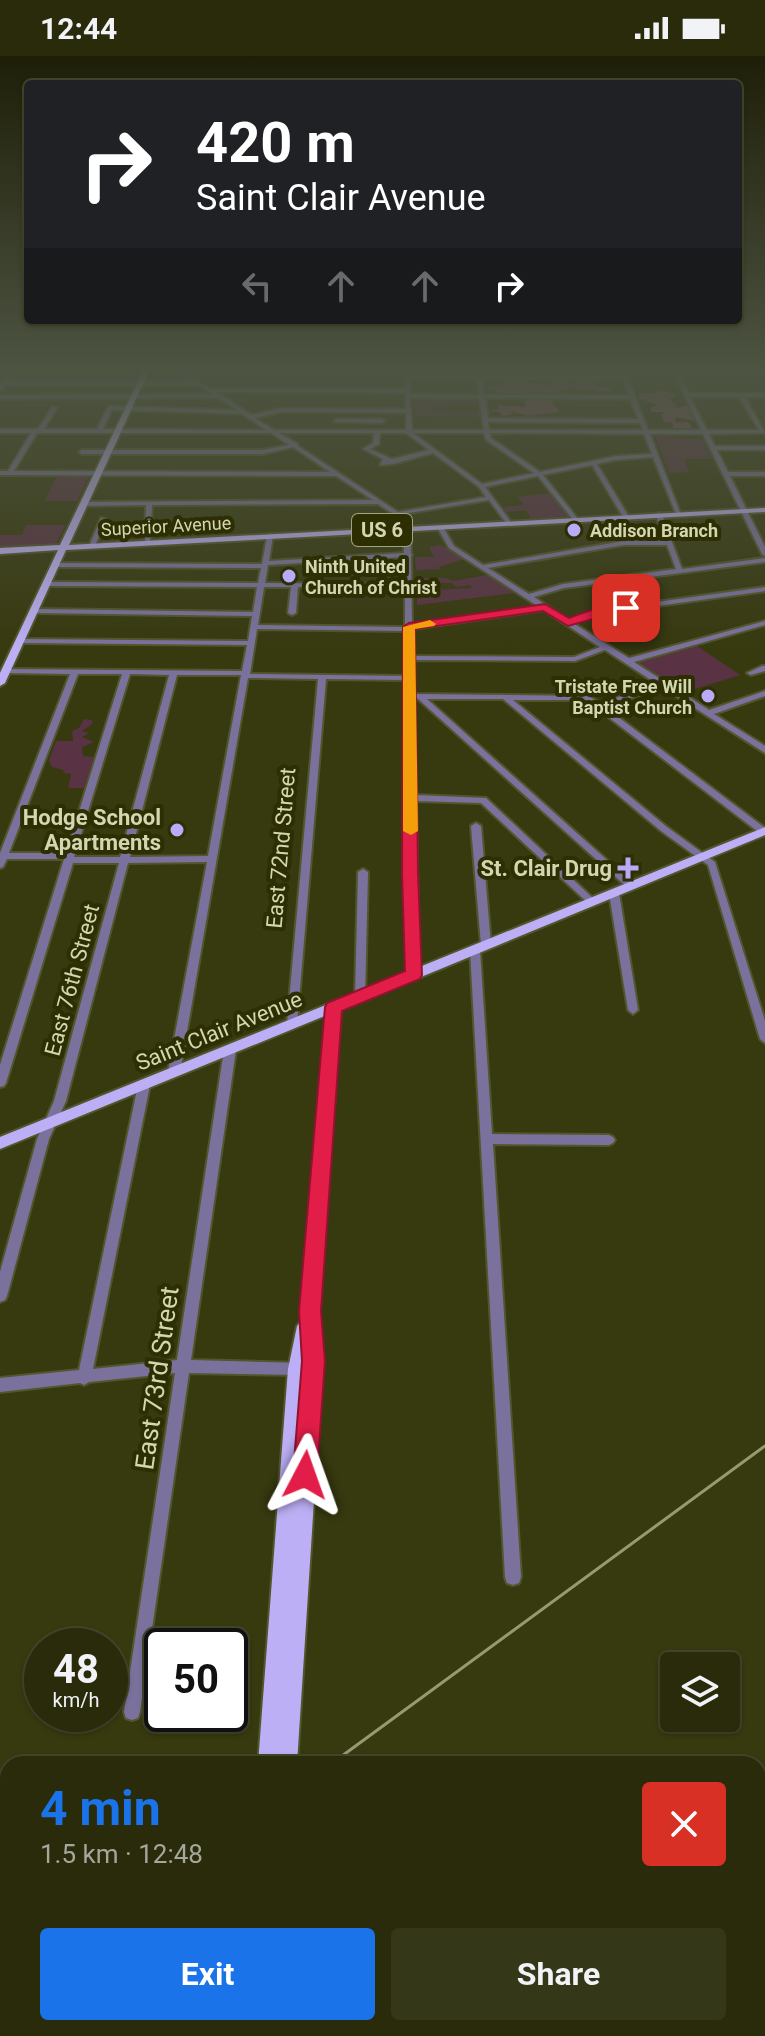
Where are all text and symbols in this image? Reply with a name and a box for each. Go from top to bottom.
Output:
text: 12:44 [40,11,117,46]
text: 420 m [196,110,355,176]
icon: right [64,112,168,216]
text: Saint Clair Avenue [196,177,486,219]
icon: left [235,264,279,308]
icon: ahead [319,264,363,308]
icon: ahead [403,264,447,308]
icon: right [487,264,531,308]
street label: Superior Avenue [100,512,232,540]
road number: US 6 [352,514,412,546]
place label: Addison Branch [590,520,718,541]
marker: Addison Branch [565,521,583,539]
place label: Ninth United Church of Christ [305,556,437,598]
marker: Ninth United Church of Christ [280,567,298,585]
pin [592,574,660,642]
icon: arrive [604,586,648,630]
place label: Tristate Free Will Baptist Church [555,676,692,718]
marker: Tristate Free Will Baptist Church [699,687,717,705]
street label: East 72nd Street [262,767,300,929]
place label: Hodge School Apartments [23,805,161,855]
marker: Hodge School Apartments [168,821,186,839]
place label: St. Clair Drug [481,856,612,881]
marker: St. Clair Drug [619,859,637,877]
street label: East 76th Street [40,901,104,1059]
street label: Saint Clair Avenue [132,986,306,1076]
street label: East 73rd Street [129,1284,185,1472]
position arrow [263,1433,347,1517]
speed limit sign: 50 [144,1628,248,1732]
text: 48 [53,1646,99,1693]
map controls [660,1652,740,1732]
button: layers [660,1652,740,1732]
text: km/h [53,1688,99,1712]
text: 4 min [40,1780,161,1837]
button: close [642,1782,726,1866]
text: 1.5 km · 12:48 [40,1839,203,1869]
button: Exit [40,1928,375,2020]
button: Share [391,1928,726,2020]

